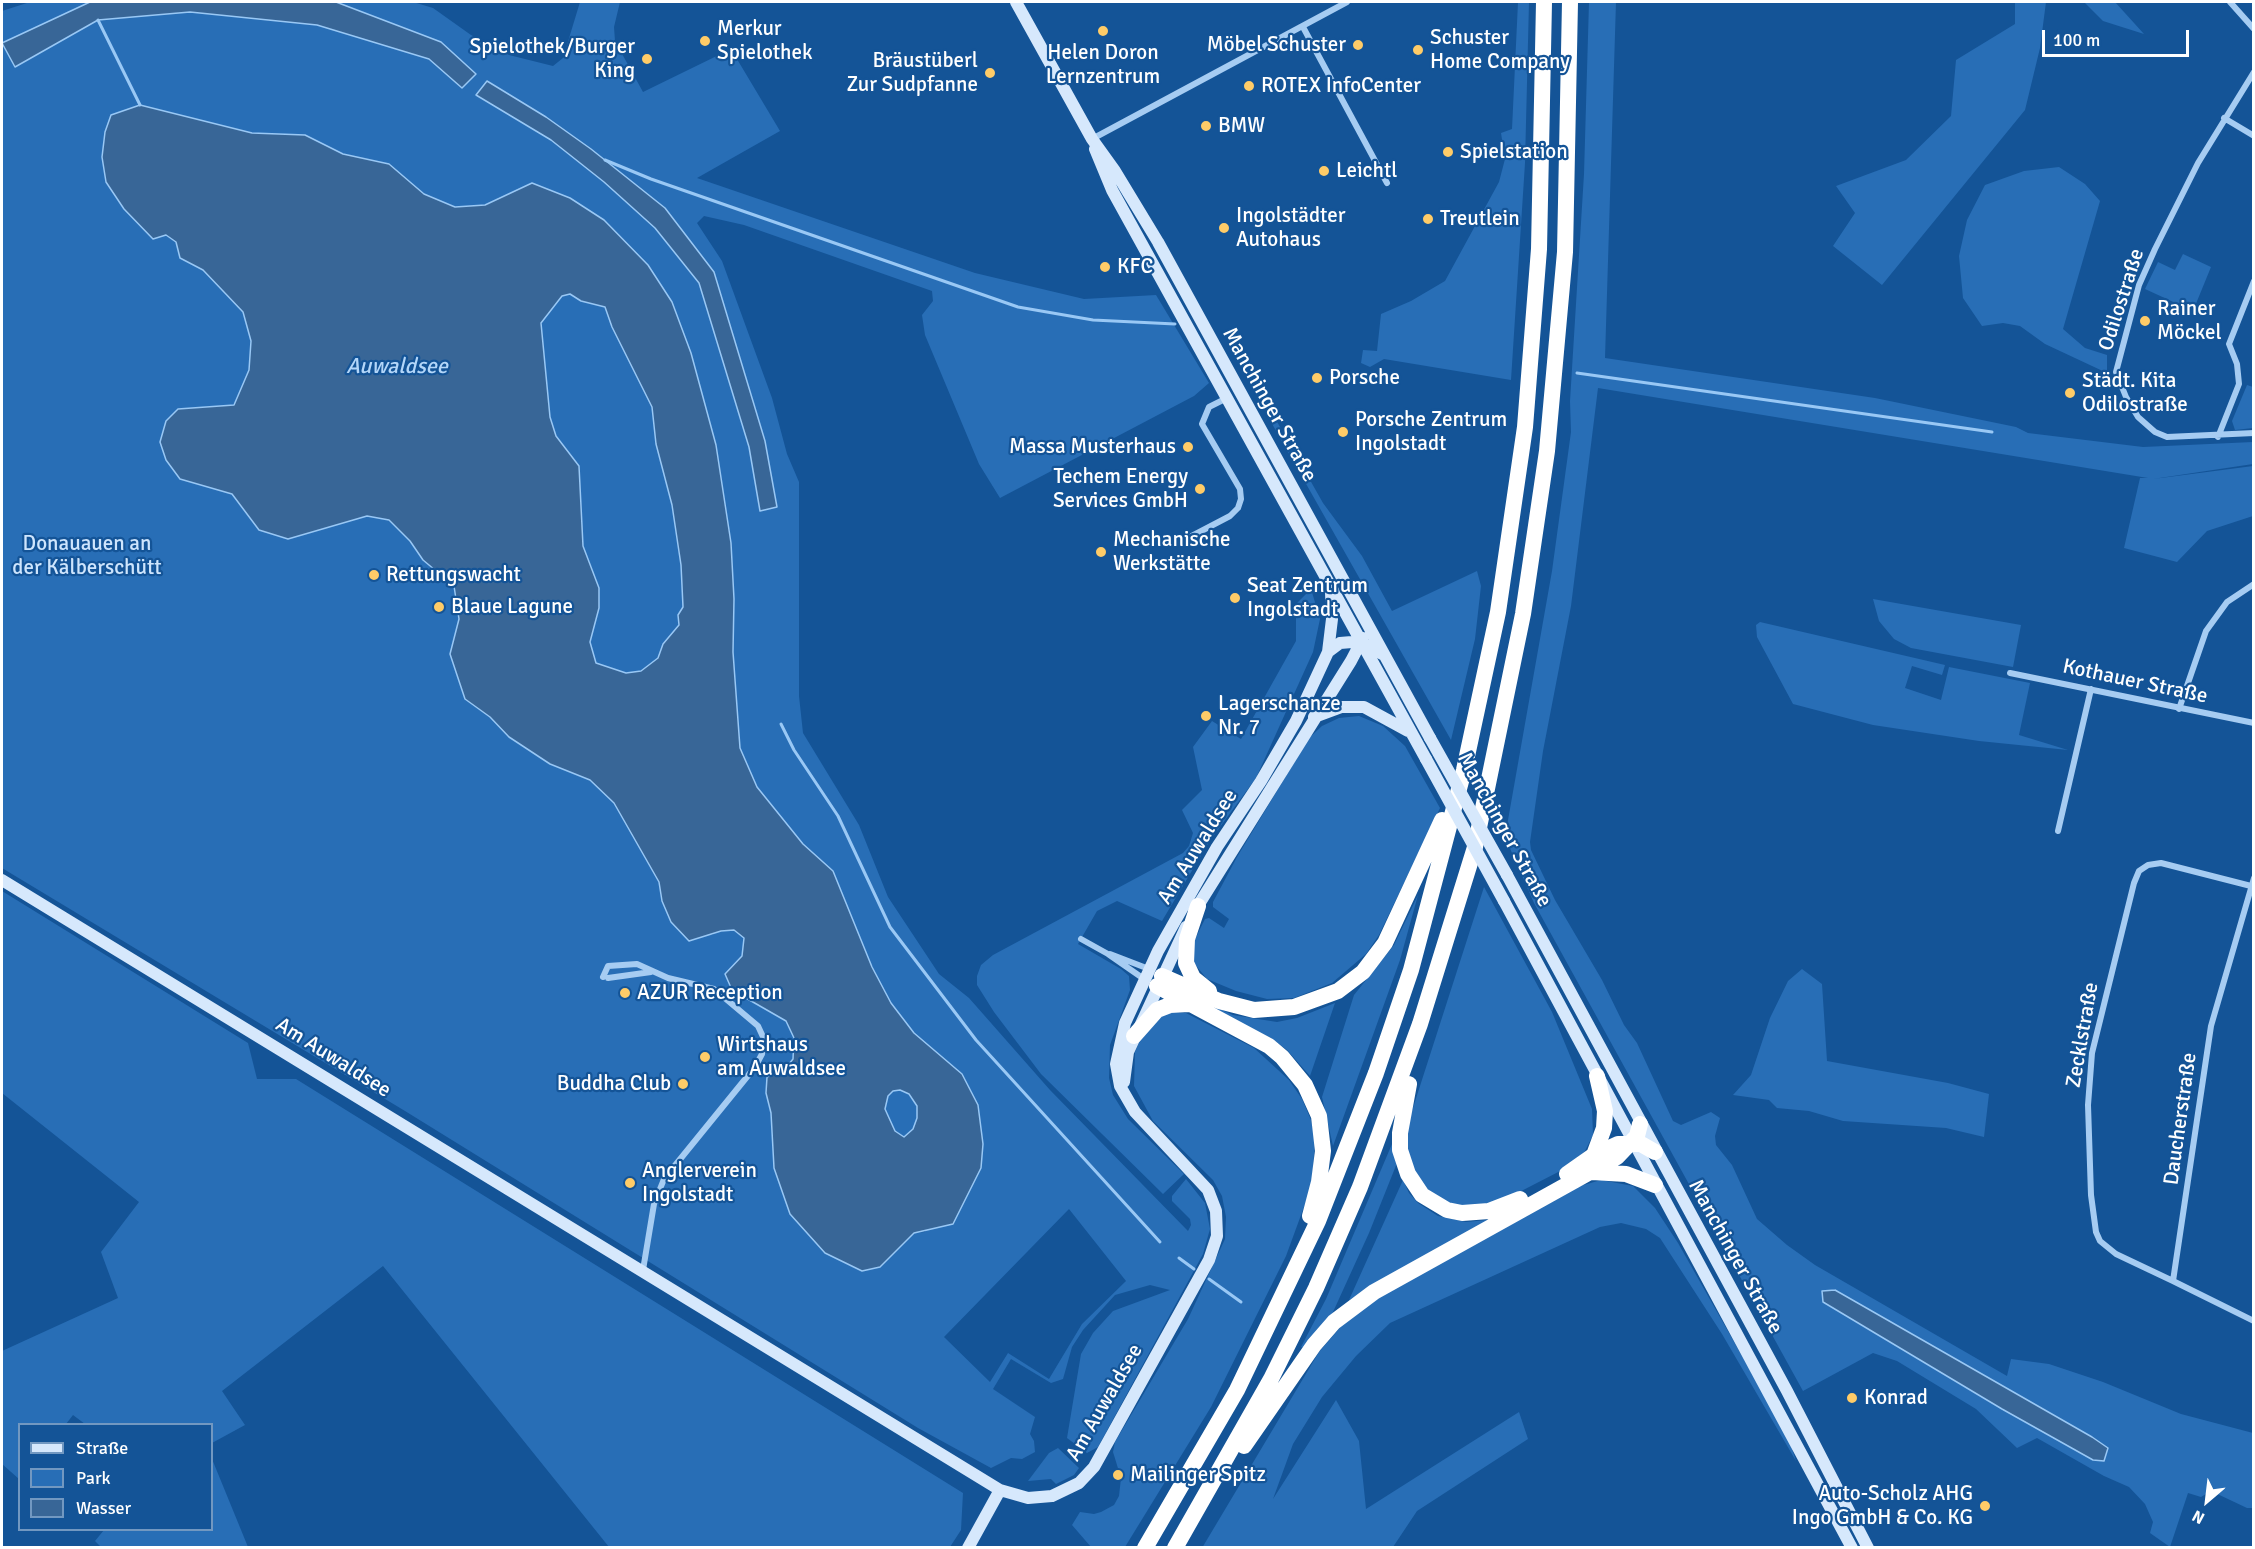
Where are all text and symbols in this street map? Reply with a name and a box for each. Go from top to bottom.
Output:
place label: Merkur Spielothek [717,16,813,66]
scale bar [2045,18,2192,56]
marker: Helen Doron Lernzentrum [1096,24,1110,38]
place label: Schuster Home Company [1430,25,1570,75]
text: 100 m [2053,29,2100,51]
place label: Möbel Schuster [1207,32,1346,58]
place label: Spielothek/Burger King [470,34,635,84]
marker: Merkur Spielothek [698,34,712,48]
marker: Möbel Schuster [1351,38,1365,52]
place label: Helen Doron Lernzentrum [1046,40,1160,90]
marker: Schuster Home Company [1411,43,1425,57]
place label: Bräustüberl Zur Sudpfanne [846,48,978,98]
marker: Spielothek/Burger King [640,52,654,66]
marker: Bräustüberl Zur Sudpfanne [983,66,997,80]
place label: ROTEX InfoCenter [1261,73,1421,99]
marker: ROTEX InfoCenter [1242,79,1256,93]
place label: BMW [1218,113,1265,139]
marker: BMW [1199,119,1213,133]
place label: Spielstation [1460,139,1568,165]
marker: Spielstation [1441,145,1455,159]
place label: Leichtl [1336,158,1397,184]
marker: Leichtl [1317,164,1331,178]
place label: Ingolstädter Autohaus [1236,203,1345,253]
place label: Treutlein [1440,206,1520,232]
marker: Treutlein [1421,212,1435,226]
marker: Ingolstädter Autohaus [1217,221,1231,235]
street label: Odilostraße [2094,246,2150,354]
place label: KFC [1117,254,1153,280]
marker: KFC [1098,260,1112,274]
place label: Rainer Möckel [2157,296,2222,346]
marker: Rainer Möckel [2138,314,2152,328]
street label: Manchinger Straße [1216,323,1322,487]
water label: Auwaldsee [346,354,448,380]
place label: Porsche [1329,365,1400,391]
place label: Städt. Kita Odilostraße [2082,368,2188,418]
marker: Porsche [1310,371,1324,385]
marker: Städt. Kita Odilostraße [2063,386,2077,400]
place label: Porsche Zentrum Ingolstadt [1355,407,1507,457]
marker: Porsche Zentrum Ingolstadt [1336,425,1350,439]
place label: Massa Musterhaus [1009,434,1176,460]
marker: Massa Musterhaus [1181,440,1195,454]
place label: Techem Energy Services GmbH [1053,464,1188,514]
marker: Techem Energy Services GmbH [1193,482,1207,496]
place label: Mechanische Werkstätte [1113,527,1231,577]
park label: Donauauen an der Kälberschütt [12,531,162,581]
marker: Mechanische Werkstätte [1094,545,1108,559]
place label: Rettungswacht [386,562,521,588]
marker: Rettungswacht [367,568,381,582]
place label: Seat Zentrum Ingolstadt [1247,573,1368,623]
marker: Seat Zentrum Ingolstadt [1228,591,1242,605]
place label: Blaue Lagune [451,594,573,620]
marker: Blaue Lagune [432,600,446,614]
street label: Kothauer Straße [2060,654,2210,710]
place label: Lagerschanze Nr. 7 [1218,691,1341,741]
marker: Lagerschanze Nr. 7 [1199,709,1213,723]
street label: Manchinger Straße [1451,748,1557,912]
street label: Am Auwaldsee [1153,785,1243,909]
place label: AZUR Reception [637,980,783,1006]
street label: Zecklstraße [2061,980,2105,1090]
marker: AZUR Reception [618,986,632,1000]
street label: Am Auwaldsee [271,1013,395,1103]
place label: Wirtshaus am Auwaldsee [717,1032,846,1082]
marker: Wirtshaus am Auwaldsee [698,1050,712,1064]
street label: Daucherstraße [2159,1051,2203,1187]
place label: Buddha Club [557,1071,671,1097]
marker: Buddha Club [676,1077,690,1091]
place label: Anglerverein Ingolstadt [642,1158,757,1208]
street label: Manchinger Straße [1682,1175,1788,1339]
marker: Anglerverein Ingolstadt [623,1176,637,1190]
street label: Am Auwaldsee [1061,1340,1149,1466]
place label: Konrad [1864,1385,1928,1411]
marker: Konrad [1845,1391,1859,1405]
legend [18,1423,213,1531]
text: Straße [76,1437,128,1459]
place label: Mailinger Spitz [1130,1462,1266,1488]
text: Park [76,1467,111,1489]
marker: Mailinger Spitz [1111,1468,1125,1482]
north arrow [2177,1471,2237,1531]
place label: Auto-Scholz AHG Ingo GmbH & Co. KG [1792,1481,1973,1531]
text: Wasser [76,1497,131,1519]
marker: Auto-Scholz AHG Ingo GmbH & Co. KG [1978,1499,1992,1513]
text: N [2189,1505,2208,1528]

